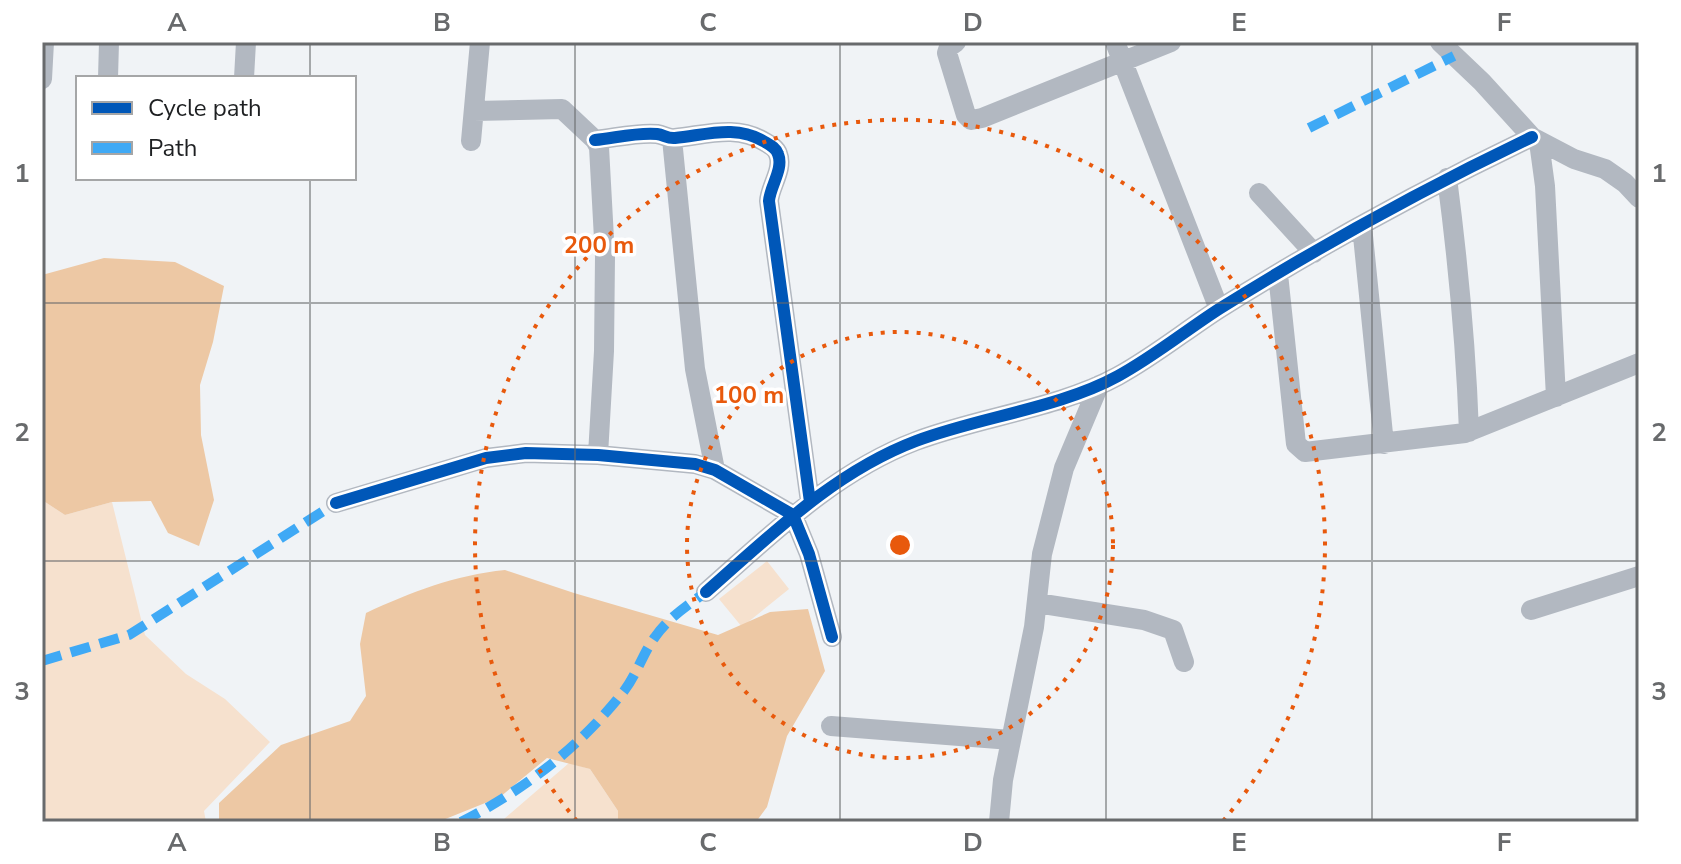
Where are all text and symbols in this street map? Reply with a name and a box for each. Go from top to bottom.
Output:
text: A [167,5,187,40]
text: B [433,5,451,40]
text: C [699,5,717,40]
text: D [963,5,983,40]
text: E [1231,5,1247,40]
text: F [1497,5,1511,40]
legend [76,76,356,180]
text: Cycle path [148,92,262,124]
text: Path [148,132,197,164]
text: 1 [14,156,30,191]
text: 1 [1651,156,1667,191]
text: 200 m [564,229,634,261]
text: 100 m [714,379,784,411]
text: 2 [14,415,30,450]
text: 2 [1651,415,1667,450]
centre of rings [886,531,914,559]
text: 3 [14,674,30,709]
text: 3 [1651,674,1667,709]
text: A [167,825,187,860]
text: B [433,825,451,860]
text: C [699,825,717,860]
text: D [963,825,983,860]
text: E [1231,825,1247,860]
text: F [1497,825,1511,860]

